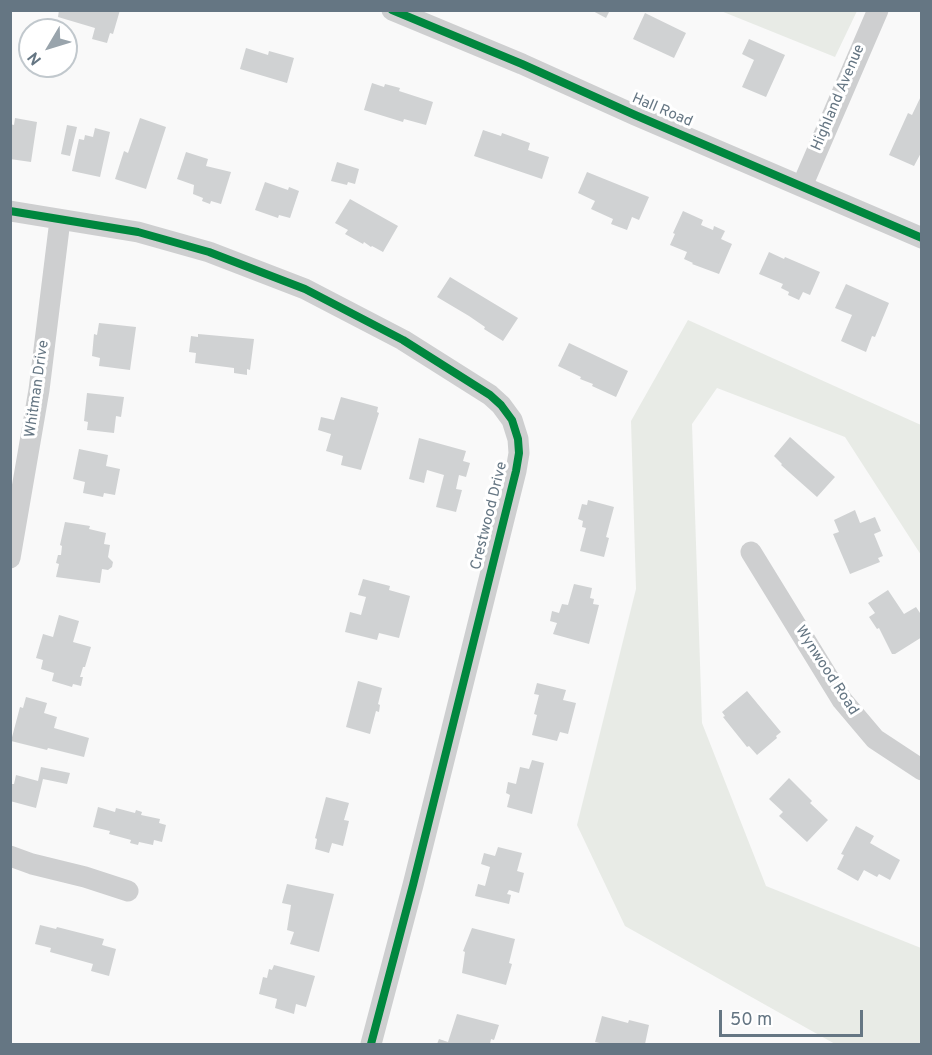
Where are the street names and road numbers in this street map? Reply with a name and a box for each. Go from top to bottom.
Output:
street label: Highland Avenue [808,42,870,154]
street label: Hall Road [629,90,695,132]
street label: Whitman Drive [22,339,54,439]
street label: Crestwood Drive [468,460,512,572]
street label: Wynwood Road [790,623,862,719]

